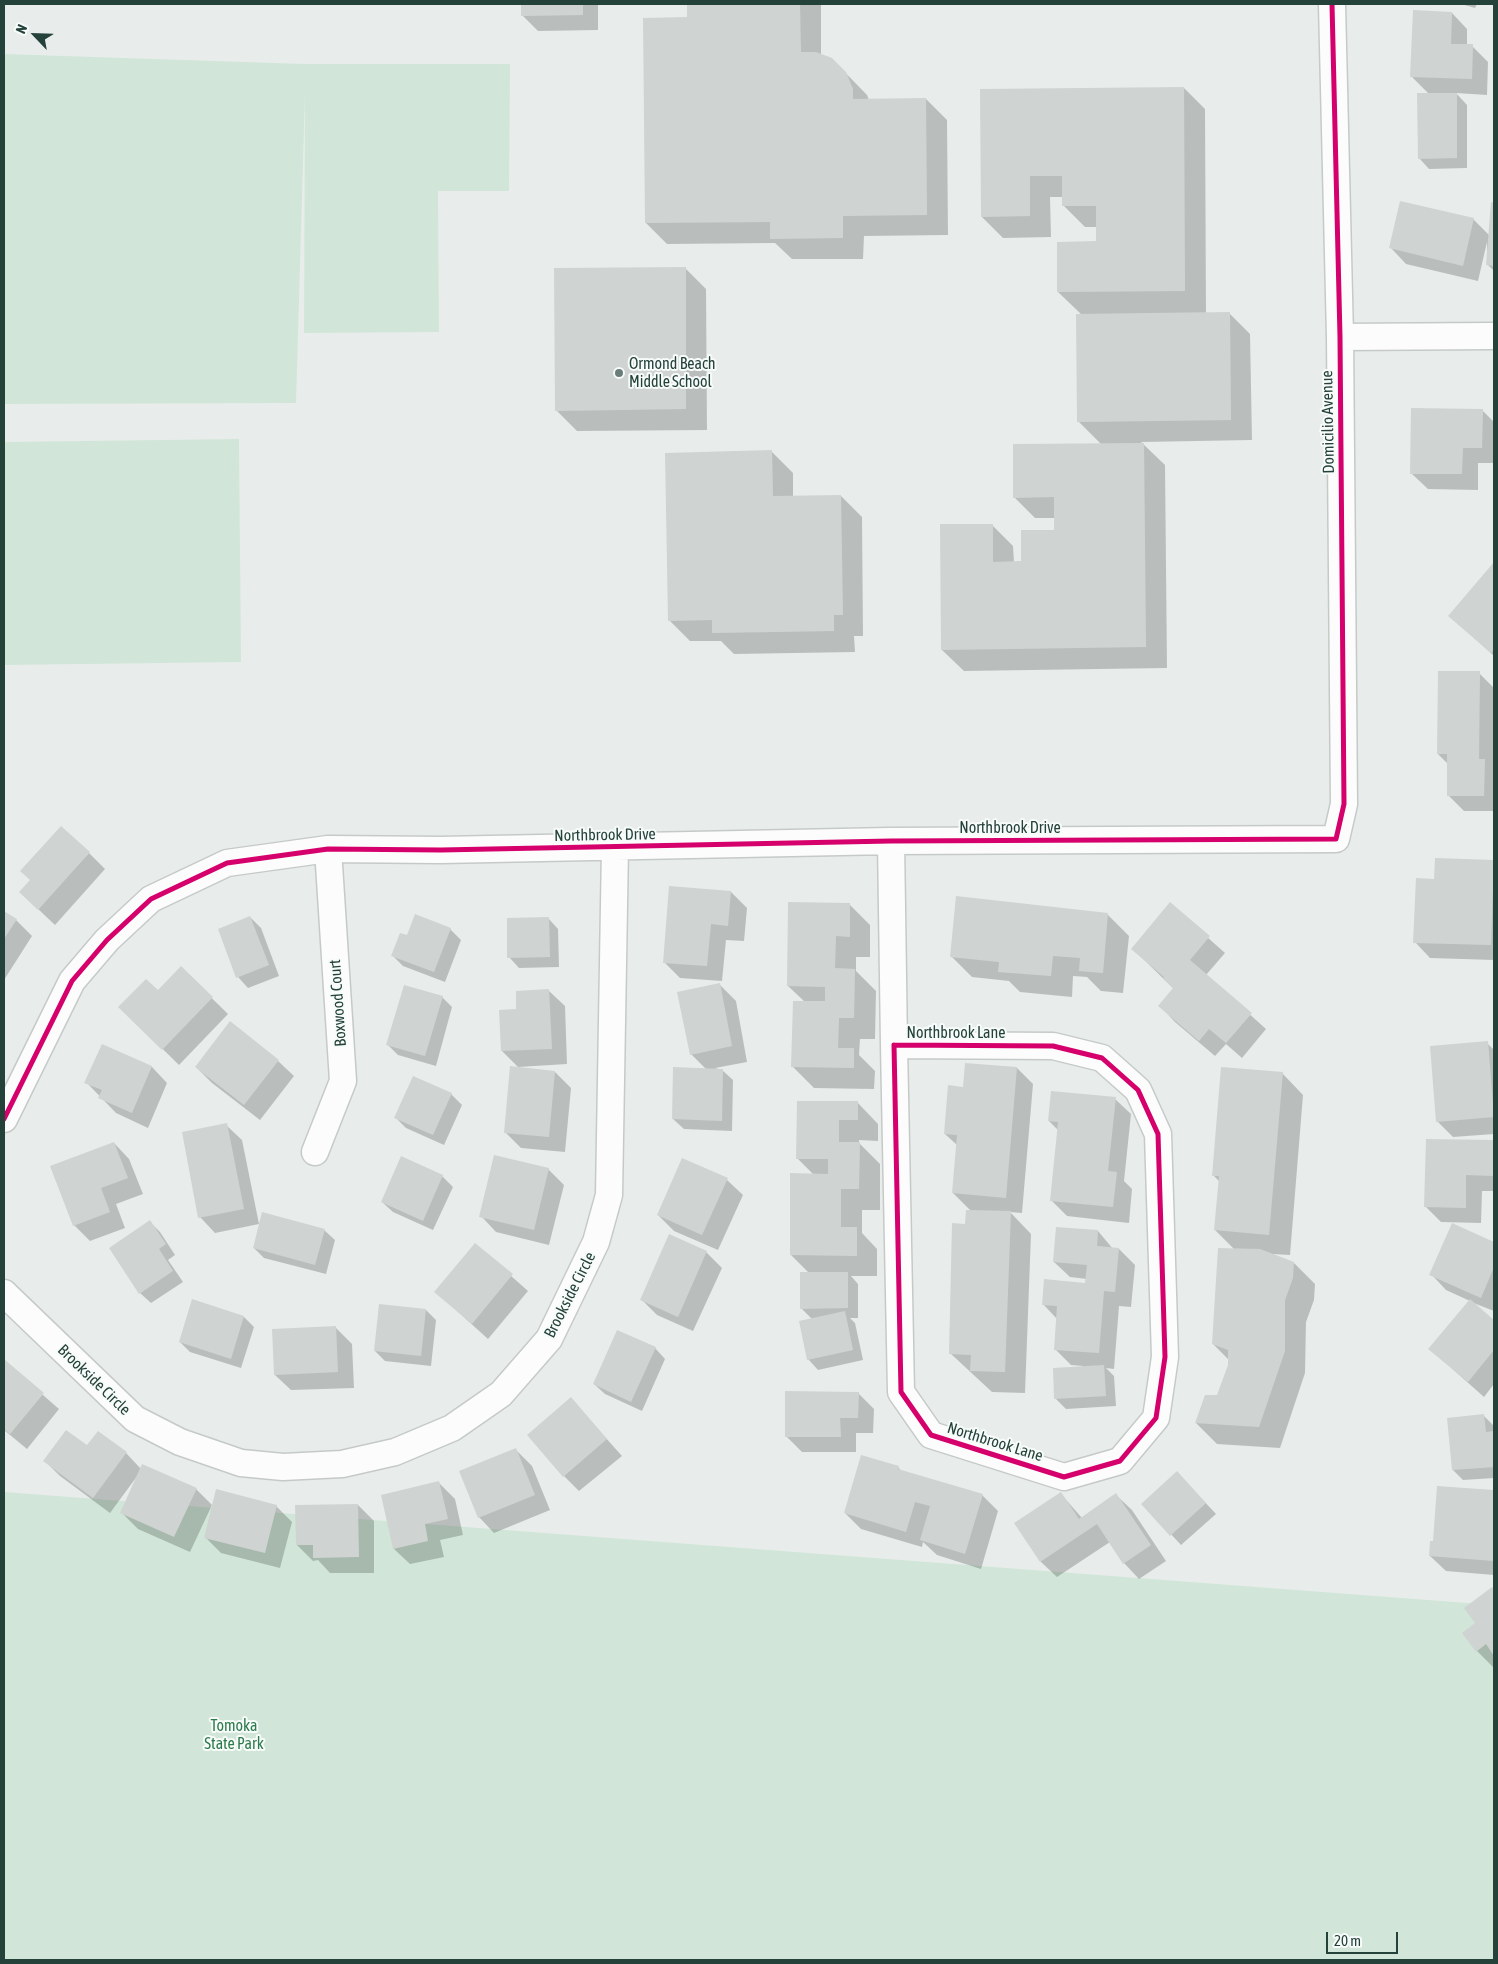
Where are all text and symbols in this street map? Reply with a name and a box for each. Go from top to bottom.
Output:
north arrow [10,10,60,60]
text: N [12,22,30,36]
place label: Ormond Beach Middle School [629,354,716,392]
marker: Ormond Beach Middle School [613,367,625,379]
street label: Domicilio Avenue [1318,370,1338,474]
street label: Northbrook Drive [959,818,1061,838]
street label: Northbrook Drive [554,825,656,845]
street label: Boxwood Court [325,959,351,1047]
street label: Northbrook Lane [906,1023,1006,1043]
street label: Brookside Circle [540,1249,600,1341]
street label: Brookside Circle [54,1341,134,1419]
street label: Northbrook Lane [945,1418,1045,1466]
park label: Tomoka State Park [204,1716,264,1754]
scale bar [1328,1922,1400,1954]
text: 20 m [1334,1932,1361,1949]

